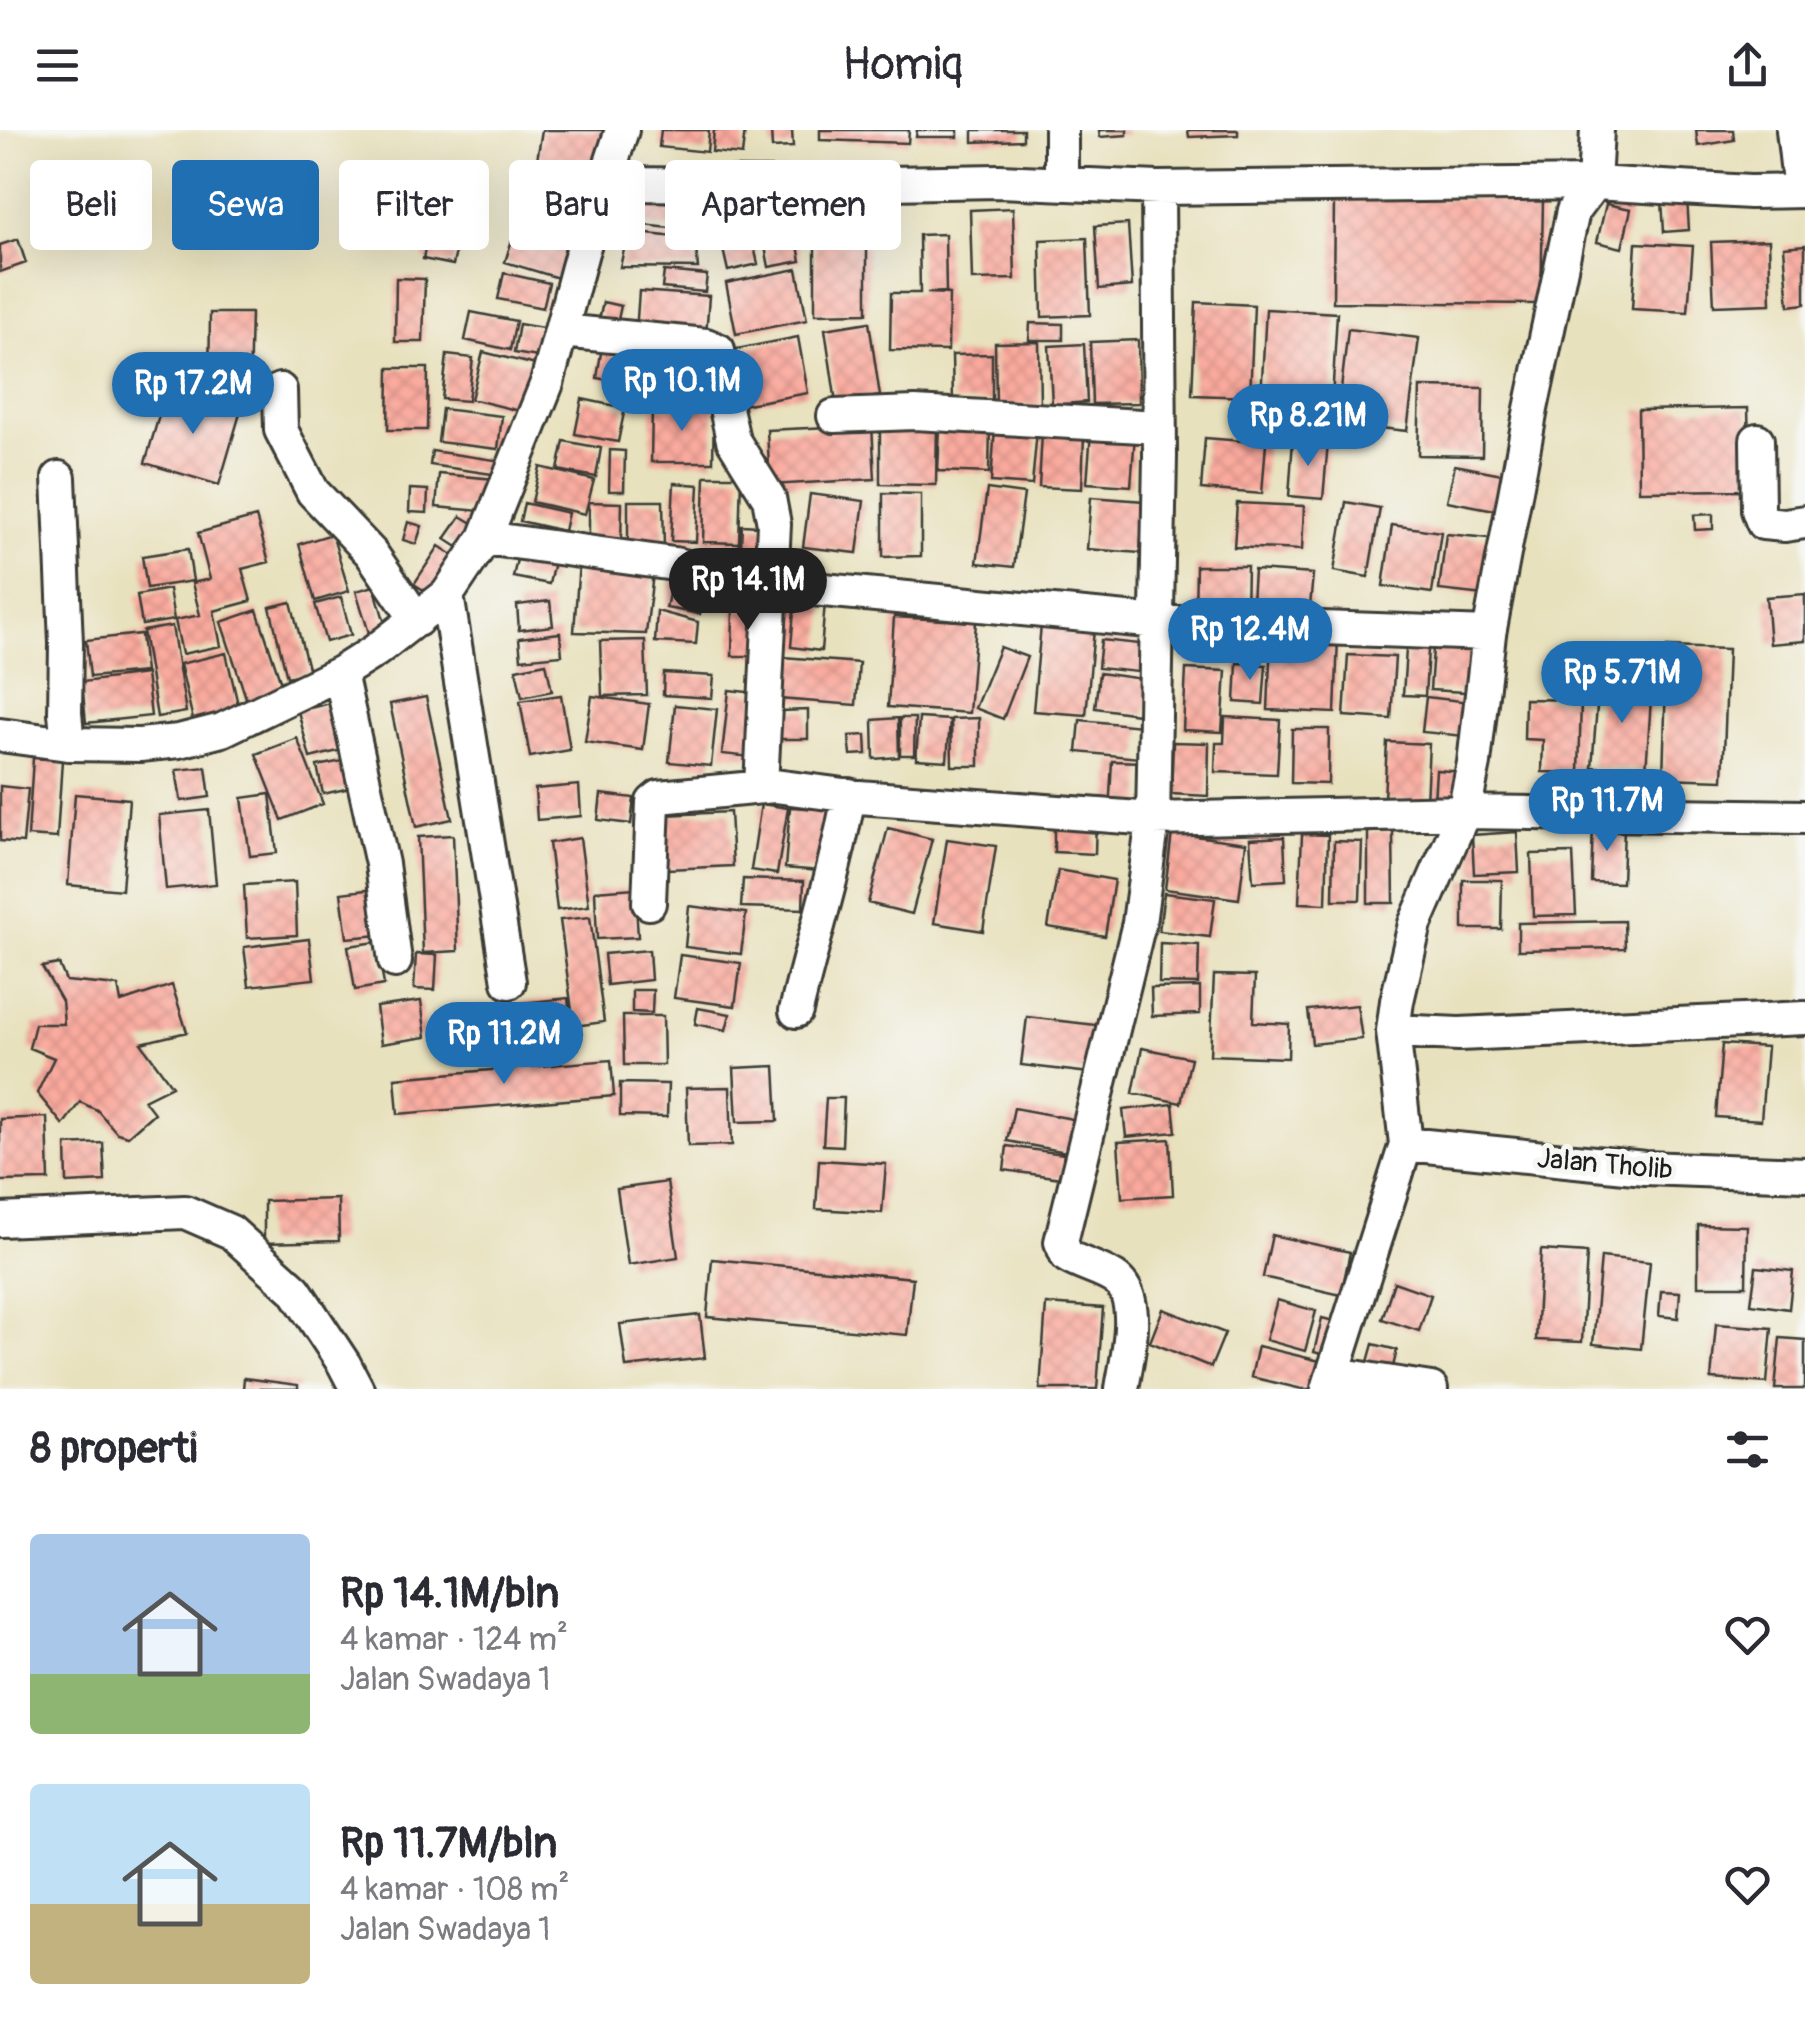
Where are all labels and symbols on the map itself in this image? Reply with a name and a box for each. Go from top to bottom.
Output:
pin: Rp 10.1M [579,349,785,434]
pin: Rp 17.2M [90,352,296,437]
pin: Rp 8.21M [1205,384,1411,469]
pin: Rp 14.1M [645,548,851,633]
pin: Rp 12.4M [1147,598,1353,683]
pin: Rp 5.71M [1519,641,1725,726]
pin: Rp 11.7M [1504,769,1710,854]
pin: Rp 11.2M [401,1002,607,1087]
street label: Jalan Tholib [1535,1141,1674,1188]

